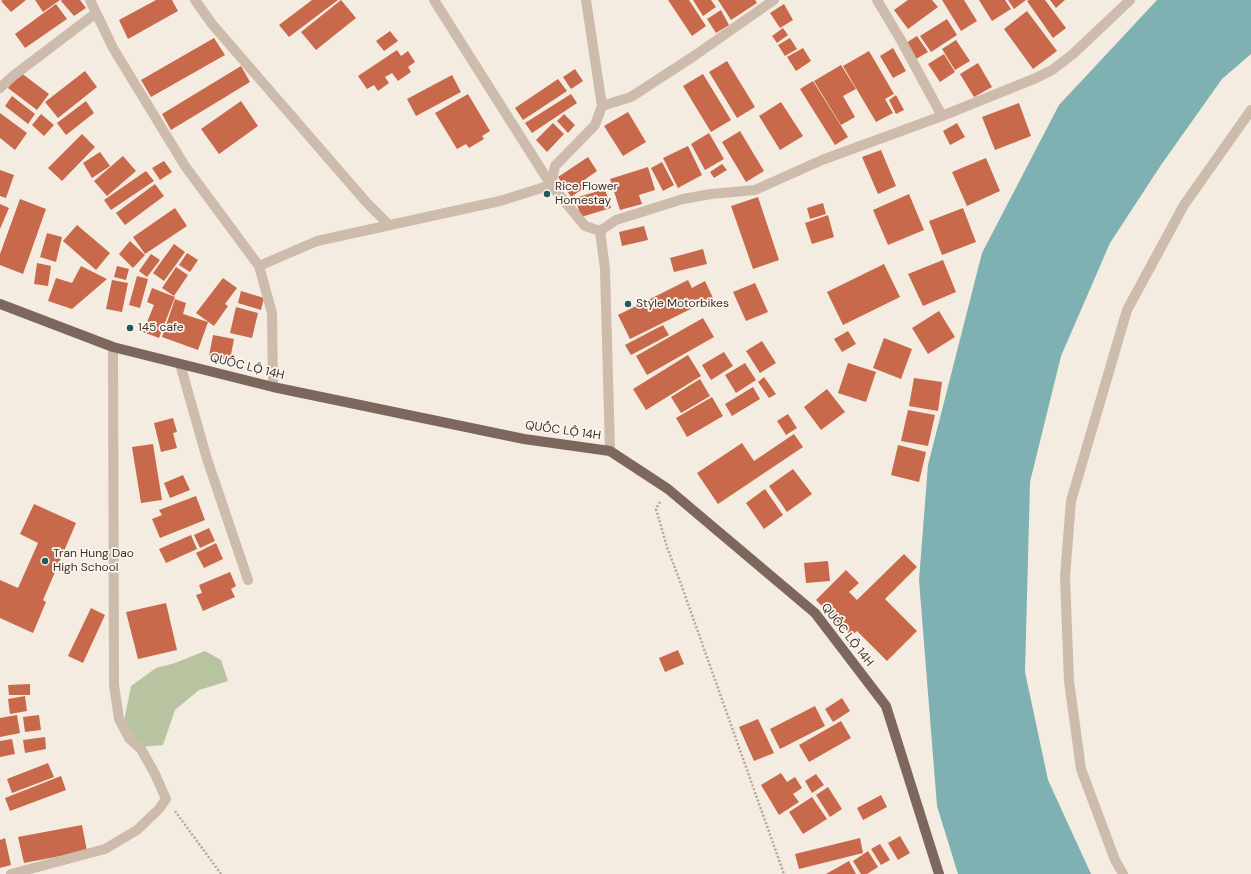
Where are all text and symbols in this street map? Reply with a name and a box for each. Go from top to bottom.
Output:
place label: Rice Flower Homestay [555,180,618,208]
marker: Rice Flower Homestay [542,189,552,199]
place label: Style Motorbikes [636,297,729,311]
marker: Style Motorbikes [623,299,633,309]
place label: 145 cafe [138,321,184,335]
marker: 145 cafe [125,323,135,333]
street label: QUỐC LỘ 14H [208,351,286,383]
street label: QUỐC LỘ 14H [524,419,602,443]
place label: Tran Hung Dao High School [53,547,134,575]
marker: Tran Hung Dao High School [40,556,50,566]
street label: QUỐC LỘ 14H [818,601,876,669]

